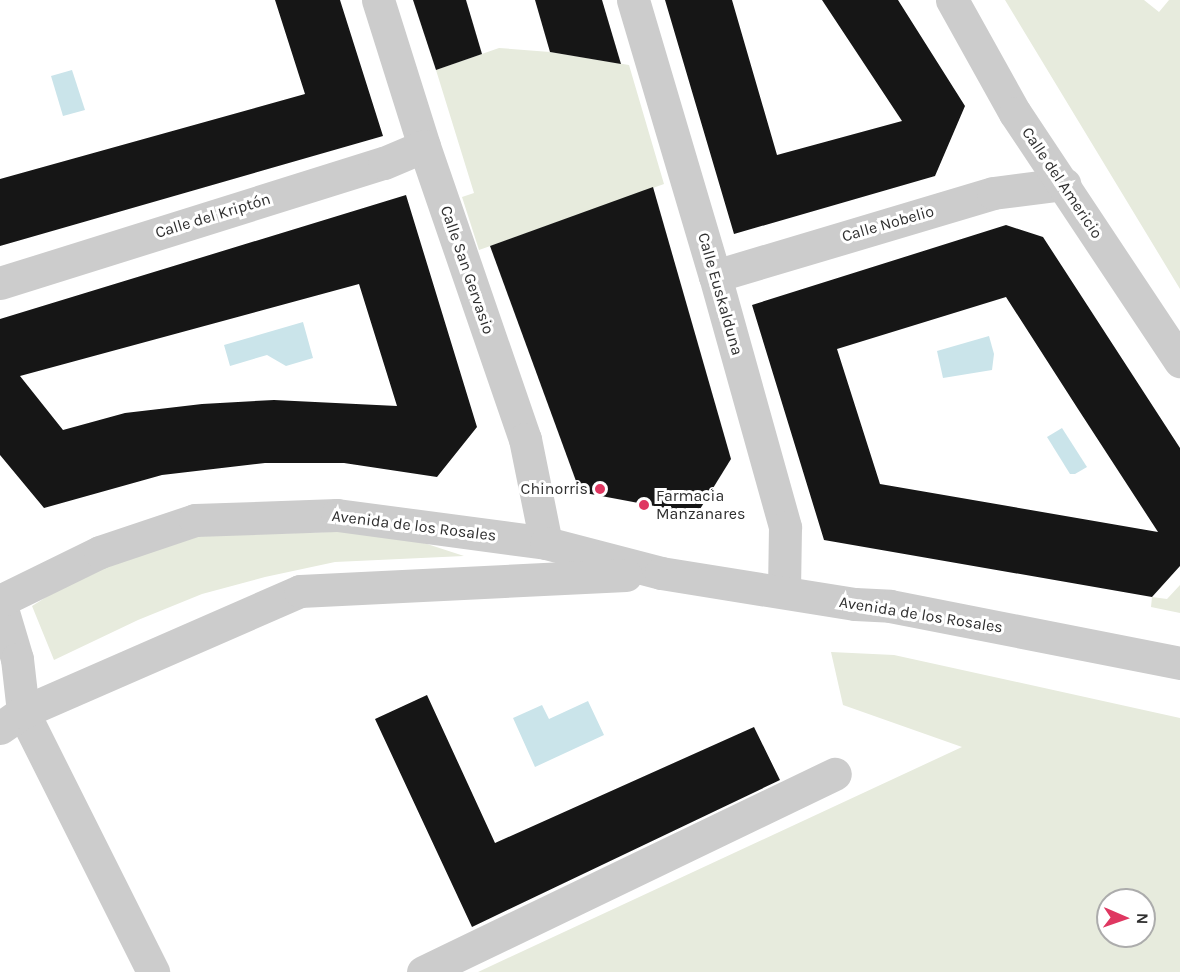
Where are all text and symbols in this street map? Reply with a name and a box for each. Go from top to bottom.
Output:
street label: Calle del Americio [1018,124,1106,242]
street label: Calle del Kriptón [153,189,273,243]
street label: Calle Nobelio [840,202,936,246]
street label: Calle San Gervasio [436,203,498,337]
street label: Calle Euskalduna [693,230,747,358]
place label: Chinorris [521,479,588,499]
marker: Chinorris [593,482,607,496]
place label: Farmacia Manzanares [656,486,745,524]
marker: Farmacia Manzanares [637,498,651,512]
street label: Avenida de los Rosales [331,506,497,546]
street label: Avenida de los Rosales [838,593,1004,637]
north arrow [1096,888,1156,948]
text: N [1133,912,1152,925]

